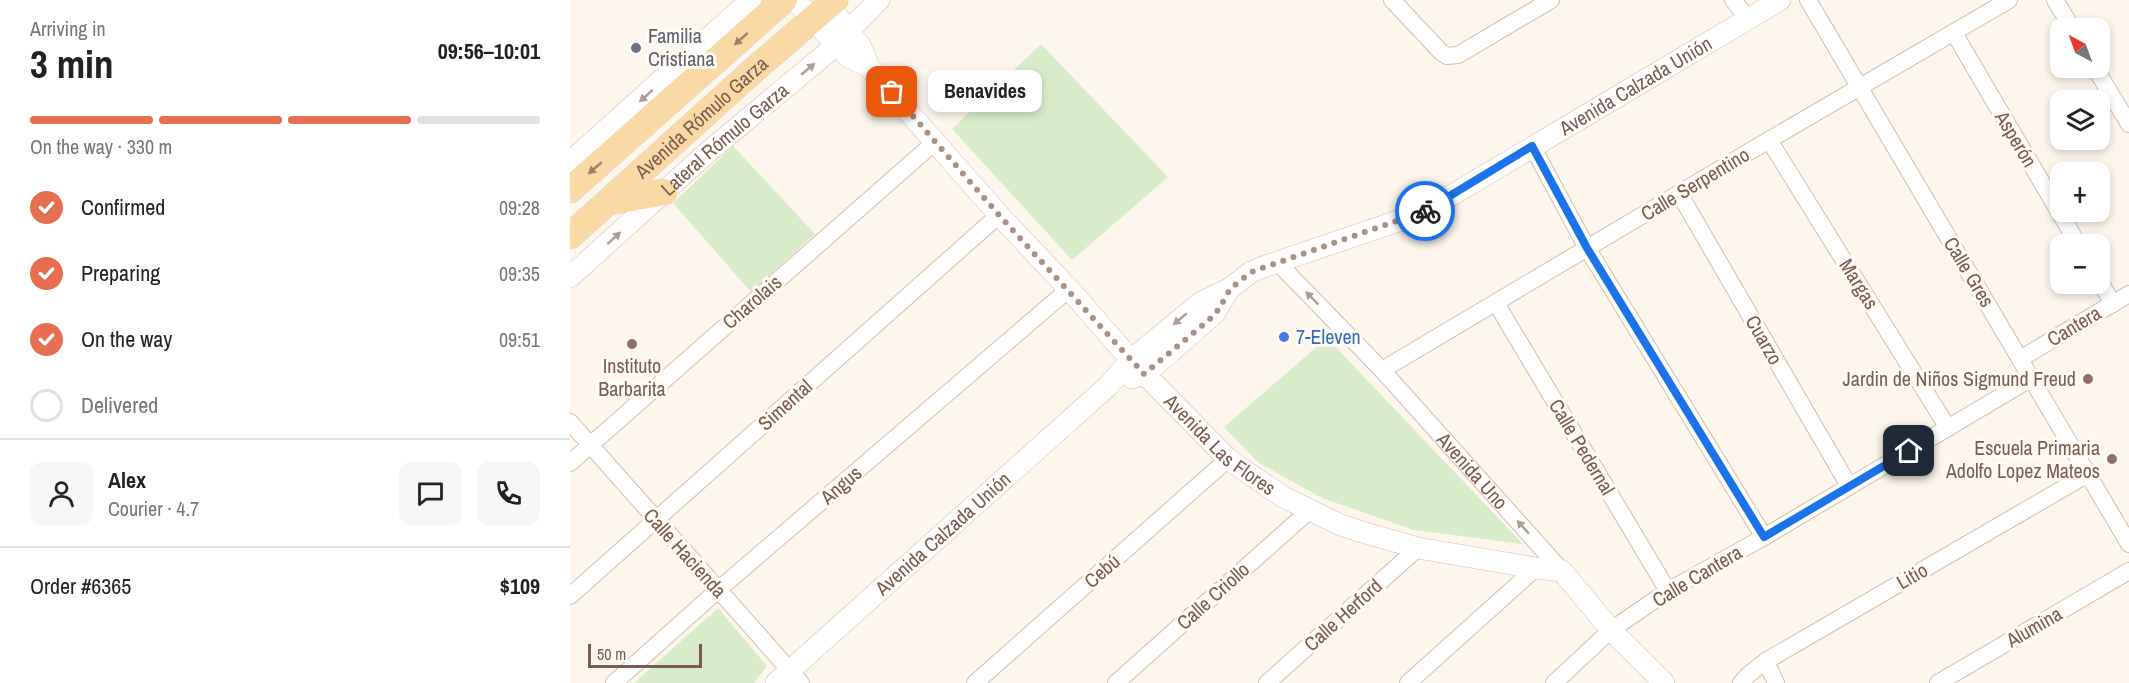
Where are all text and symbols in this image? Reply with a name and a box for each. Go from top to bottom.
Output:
text: Arriving in [30,15,106,42]
north arrow [2050,18,2110,78]
map controls [2050,18,2110,294]
place label: Familia Cristiana [648,22,715,72]
street label: Avenida Calzada Unión [1553,30,1717,142]
one-way arrow [734,32,749,45]
text: 09:56–10:01 [438,36,540,66]
text: 3 min [30,38,114,90]
marker: Familia Cristiana [629,41,643,55]
street label: Avenida Rómulo Garza [628,50,773,185]
one-way arrow [800,62,816,75]
pin [866,66,917,117]
callout: Benavides [928,71,1042,113]
icon: bag [875,75,908,108]
street label: Lateral Rómulo Garza [655,77,794,202]
text: Benavides [944,77,1026,104]
one-way arrow [639,89,654,102]
button: layers [2050,90,2110,150]
street label: Asperón [1989,105,2044,172]
text: On the way · 330 m [30,133,172,160]
street label: Calle Serpentino [1635,141,1754,227]
one-way arrow [588,161,603,174]
button: + [2050,162,2110,222]
courier [1395,181,1455,241]
icon: check [30,191,63,224]
text: Confirmed [81,192,165,222]
text: 09:28 [499,194,540,221]
icon: bike [1409,195,1442,228]
one-way arrow [606,231,621,245]
street label: Calle Gres [1938,232,2001,312]
button: − [2050,234,2110,294]
street label: Margas [1833,253,1885,314]
icon: check [30,257,63,290]
text: Preparing [81,258,160,288]
text: 09:35 [499,260,540,287]
street label: Charolais [716,268,787,335]
one-way arrow [1305,292,1319,306]
street label: Cantera [2042,299,2106,352]
street label: Cuarzo [1740,310,1789,369]
one-way arrow [1173,312,1188,325]
icon: check [30,323,63,356]
place label: 7-Eleven [1296,323,1361,350]
text: On the way [81,324,172,354]
text: 09:51 [499,326,540,353]
marker: 7-Eleven [1277,330,1291,344]
marker: Instituto Barbarita [625,337,639,351]
place label: Instituto Barbarita [598,352,666,402]
place label: Jardin de Niños Sigmund Freud [1843,365,2076,392]
marker: Jardin de Niños Sigmund Freud [2081,372,2095,386]
street label: Simental [752,373,818,436]
street label: Avenida Las Flores [1158,387,1281,501]
text: Delivered [81,390,158,420]
street label: Calle Pedernal [1543,394,1622,500]
pin [1883,425,1934,476]
street label: Avenida Uno [1430,426,1514,515]
icon: home [1892,434,1925,467]
place label: Escuela Primaria Adolfo Lopez Mateos [1945,434,2100,484]
marker: Escuela Primaria Adolfo Lopez Mateos [2105,452,2119,466]
street label: Angus [814,459,867,511]
button: person [30,462,93,525]
button: chat [399,462,462,525]
button: phone [477,462,540,525]
text: Alex [108,465,146,495]
street label: Avenida Calzada Unión [868,466,1016,602]
text: Courier · 4.7 [108,495,199,522]
street label: Calle Hacienda [638,502,733,603]
one-way arrow [1517,520,1530,535]
street label: Calle Cantera [1647,538,1747,613]
street label: Cebú [1078,548,1125,594]
street label: Calle Criollo [1170,556,1255,636]
street label: Litio [1891,556,1932,595]
text: Order #6365 [30,571,131,601]
text: $109 [500,571,540,601]
street label: Calle Herford [1298,572,1388,657]
street label: Alumina [2000,600,2067,654]
scale bar [588,641,702,668]
text: 50 m [597,643,626,665]

